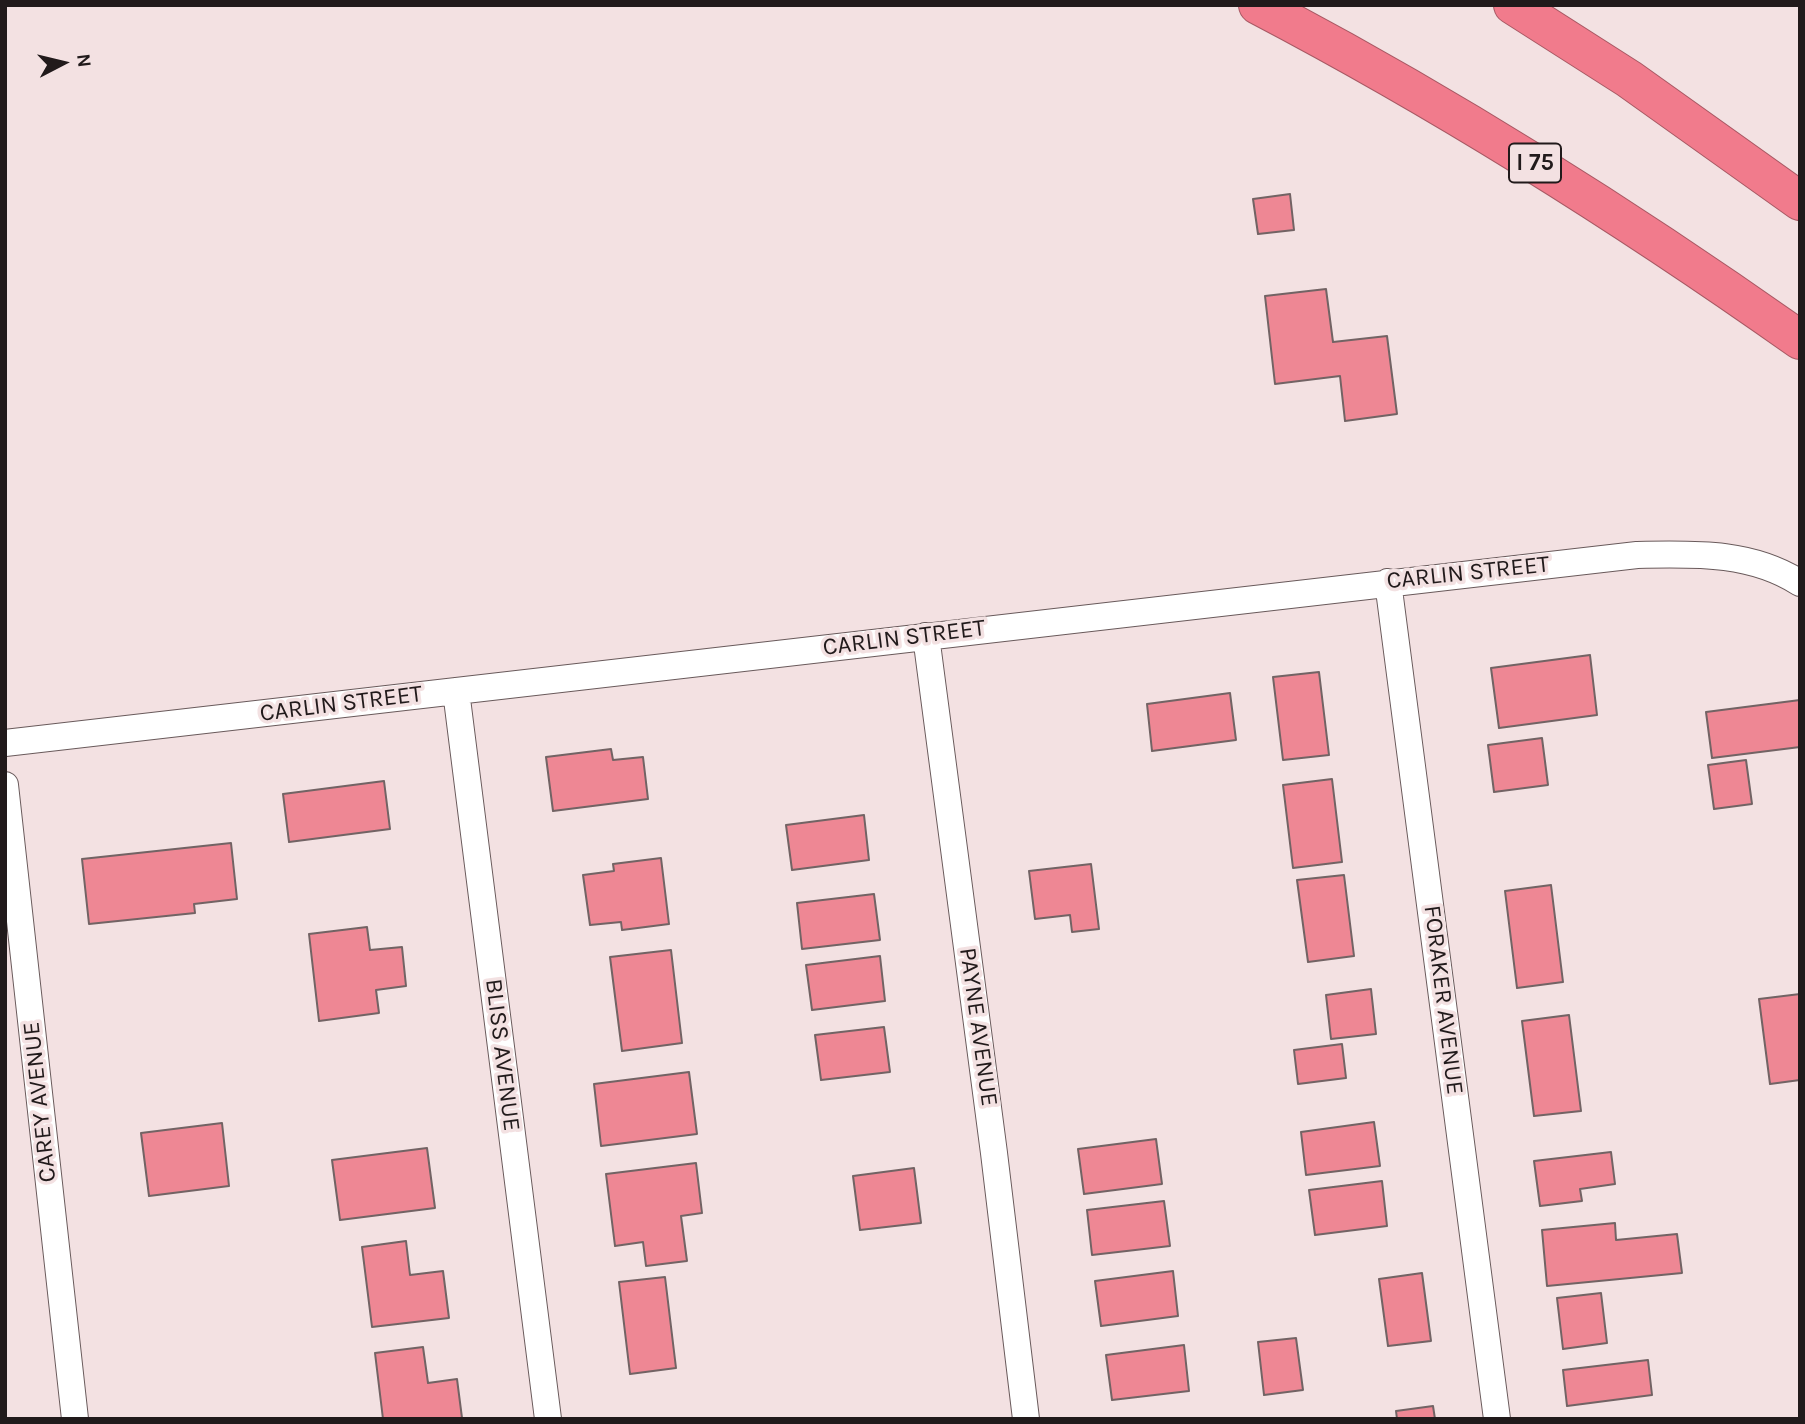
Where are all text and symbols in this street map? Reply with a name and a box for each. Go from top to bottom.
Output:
north arrow [28,28,98,98]
text: N [72,52,96,69]
road number: I 75 [1509,144,1561,182]
street label: CARLIN STREET [1385,550,1551,596]
street label: CARLIN STREET [821,614,987,662]
street label: CARLIN STREET [258,680,424,728]
street label: FORAKER AVENUE [1417,904,1469,1096]
street label: PAYNE AVENUE [953,946,1003,1108]
street label: BLISS AVENUE [478,977,526,1133]
street label: CAREY AVENUE [17,1020,63,1184]

